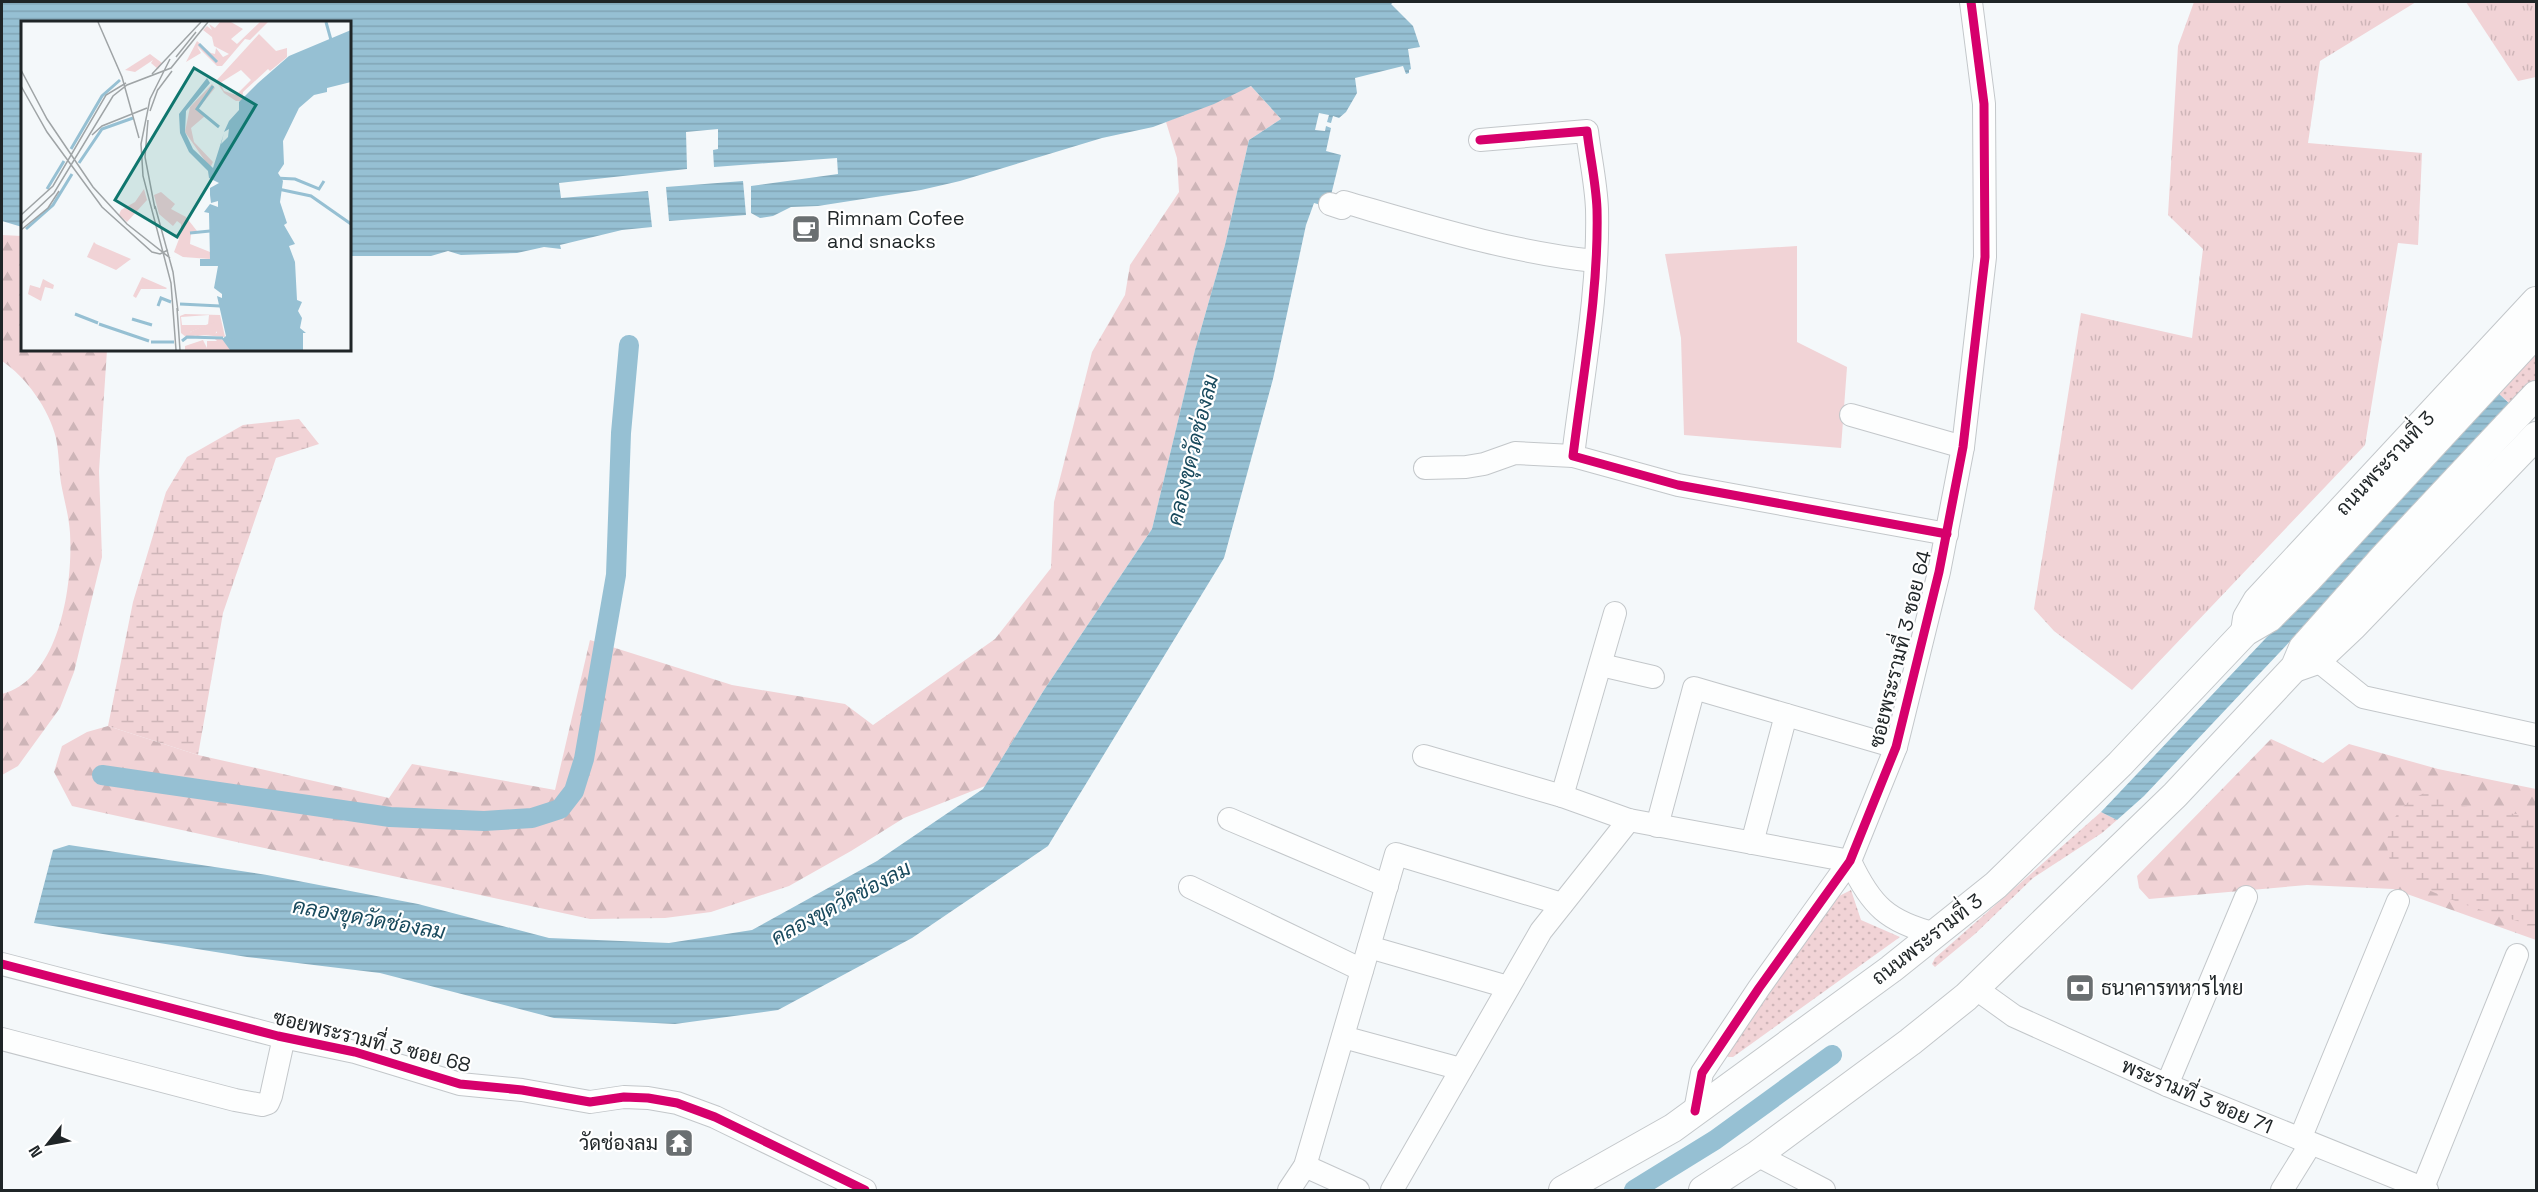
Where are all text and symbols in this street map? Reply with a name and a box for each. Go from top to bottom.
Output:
inset map [21,21,351,351]
place label: Rimnam Cofee and snacks [827,205,965,254]
cafe icon: Rimnam Cofee and snacks [790,213,822,245]
water label: คลองขุดวัดช่องลม [1161,372,1225,528]
street label: ถนนพระรามที่ 3 [2327,402,2440,521]
street label: ซอยพระรามที่ 3 ซอย 64 [1859,546,1937,751]
water label: คลองขุดวัดช่องลม [766,854,916,952]
street label: ถนนพระรามที่ 3 [1864,884,1988,990]
water label: คลองขุดวัดช่องลม [291,892,448,946]
bank icon: ธนาคารทหารไทย [2064,972,2096,1004]
place label: ธนาคารทหารไทย [2101,975,2243,1001]
street label: ซอยพระรามที่ 3 ซอย 68 [270,1000,474,1078]
street label: พระรามที่ 3 ซอย 71 [2117,1049,2278,1140]
north arrow [18,1114,78,1174]
temple icon: วัดช่องลม [663,1127,695,1159]
place label: วัดช่องลม [579,1130,658,1156]
text: N [24,1141,47,1161]

